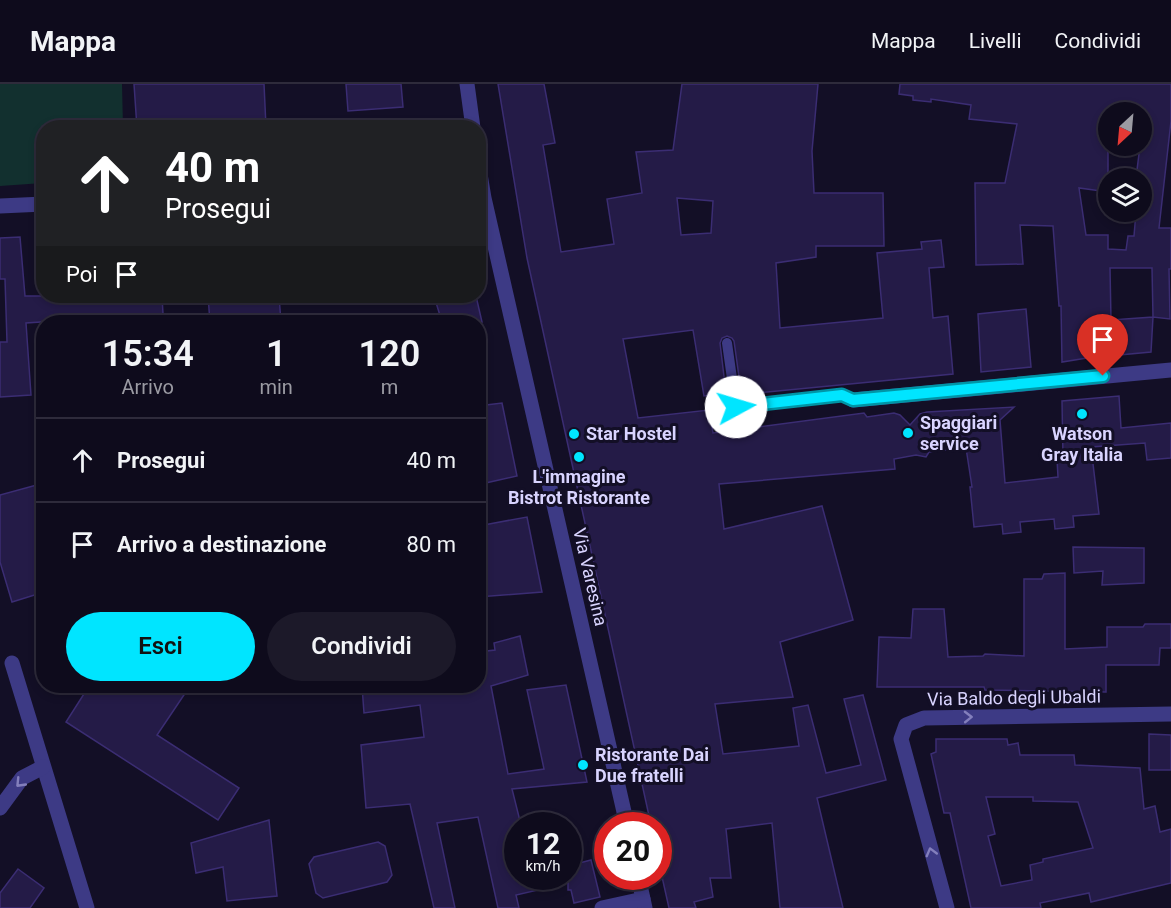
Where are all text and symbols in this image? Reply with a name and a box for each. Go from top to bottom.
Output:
text: Mappa [30,25,116,58]
text: Mappa [871,29,936,53]
text: Livelli [969,29,1022,53]
text: Condividi [1055,29,1141,53]
north arrow [1098,102,1152,156]
map controls [1098,102,1152,222]
text: 40 m [165,143,260,192]
icon: ahead [66,144,144,222]
button: layers [1098,168,1152,222]
text: Prosegui [165,193,271,225]
icon: arrive [110,258,143,291]
text: Poi [66,262,98,287]
pin [1077,314,1128,376]
icon: arrive [1086,323,1119,356]
text: 15:34 [102,333,194,375]
text: 1 [266,333,286,375]
text: 120 [359,333,420,375]
text: Arrivo [122,375,174,399]
text: min [259,375,293,399]
text: m [381,375,398,399]
position arrow [704,375,768,439]
marker: Watson Gray Italia [1075,407,1089,421]
place label: Spaggiari service [920,412,997,454]
place label: Star Hostel [586,423,677,444]
place label: Watson Gray Italia [1041,423,1123,465]
marker: Spaggiari service [901,426,915,440]
marker: Star Hostel [567,427,581,441]
icon: ahead [66,444,99,477]
text: Prosegui [117,448,205,473]
text: 40 m [407,448,456,473]
marker: L'immagine Bistrot Ristorante [572,450,586,464]
place label: L'immagine Bistrot Ristorante [508,466,650,508]
street label: Via Varesina [569,526,612,628]
icon: arrive [66,528,99,561]
text: Arrivo a destinazione [117,532,326,557]
text: 80 m [407,532,456,557]
button: Esci [66,612,255,681]
button: Condividi [267,612,456,681]
street label: Via Baldo degli Ubaldi [927,685,1101,710]
one-way arrow [963,711,972,723]
place label: Ristorante Dai Due fratelli [595,744,709,786]
marker: Ristorante Dai Due fratelli [576,758,590,772]
one-way arrow [17,775,28,786]
speed limit sign: 20 [594,812,672,890]
text: 12 [526,826,560,861]
one-way arrow [926,847,939,857]
text: km/h [525,857,561,875]

